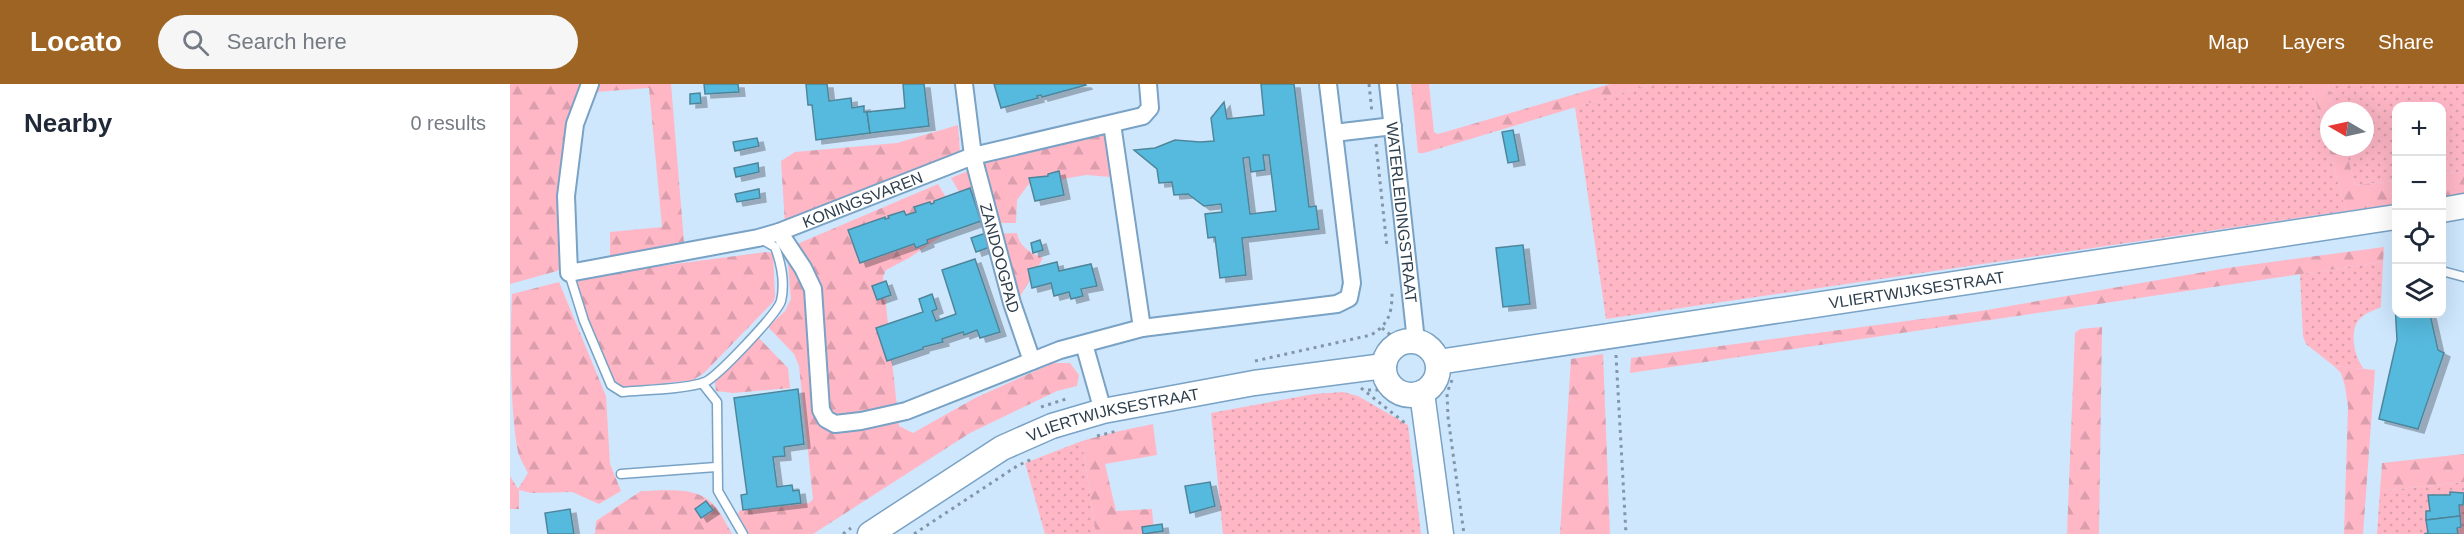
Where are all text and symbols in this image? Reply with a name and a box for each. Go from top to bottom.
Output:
search box [158,15,578,69]
text: Locato [30,26,122,57]
icon: search [179,26,212,59]
text: Search here [227,29,347,54]
text: Map [2208,30,2249,53]
text: Layers [2282,30,2345,53]
text: Share [2378,30,2434,53]
north arrow [2320,102,2374,156]
map controls [2392,102,2446,318]
button: + [2392,102,2446,156]
text: Nearby [24,108,112,138]
text: 0 results [410,112,486,134]
street label: WATERLEIDINGSTRAAT [1384,121,1420,304]
button: − [2392,156,2446,210]
street label: KONINGSVAREN [800,168,925,231]
street label: ZANDOOGPAD [977,201,1023,315]
button: locate [2392,210,2446,264]
button: layers [2392,264,2446,318]
street label: VLIERTWIJKSESTRAAT [1828,268,2006,311]
street label: VLIERTWIJKSESTRAAT [1024,385,1200,445]

